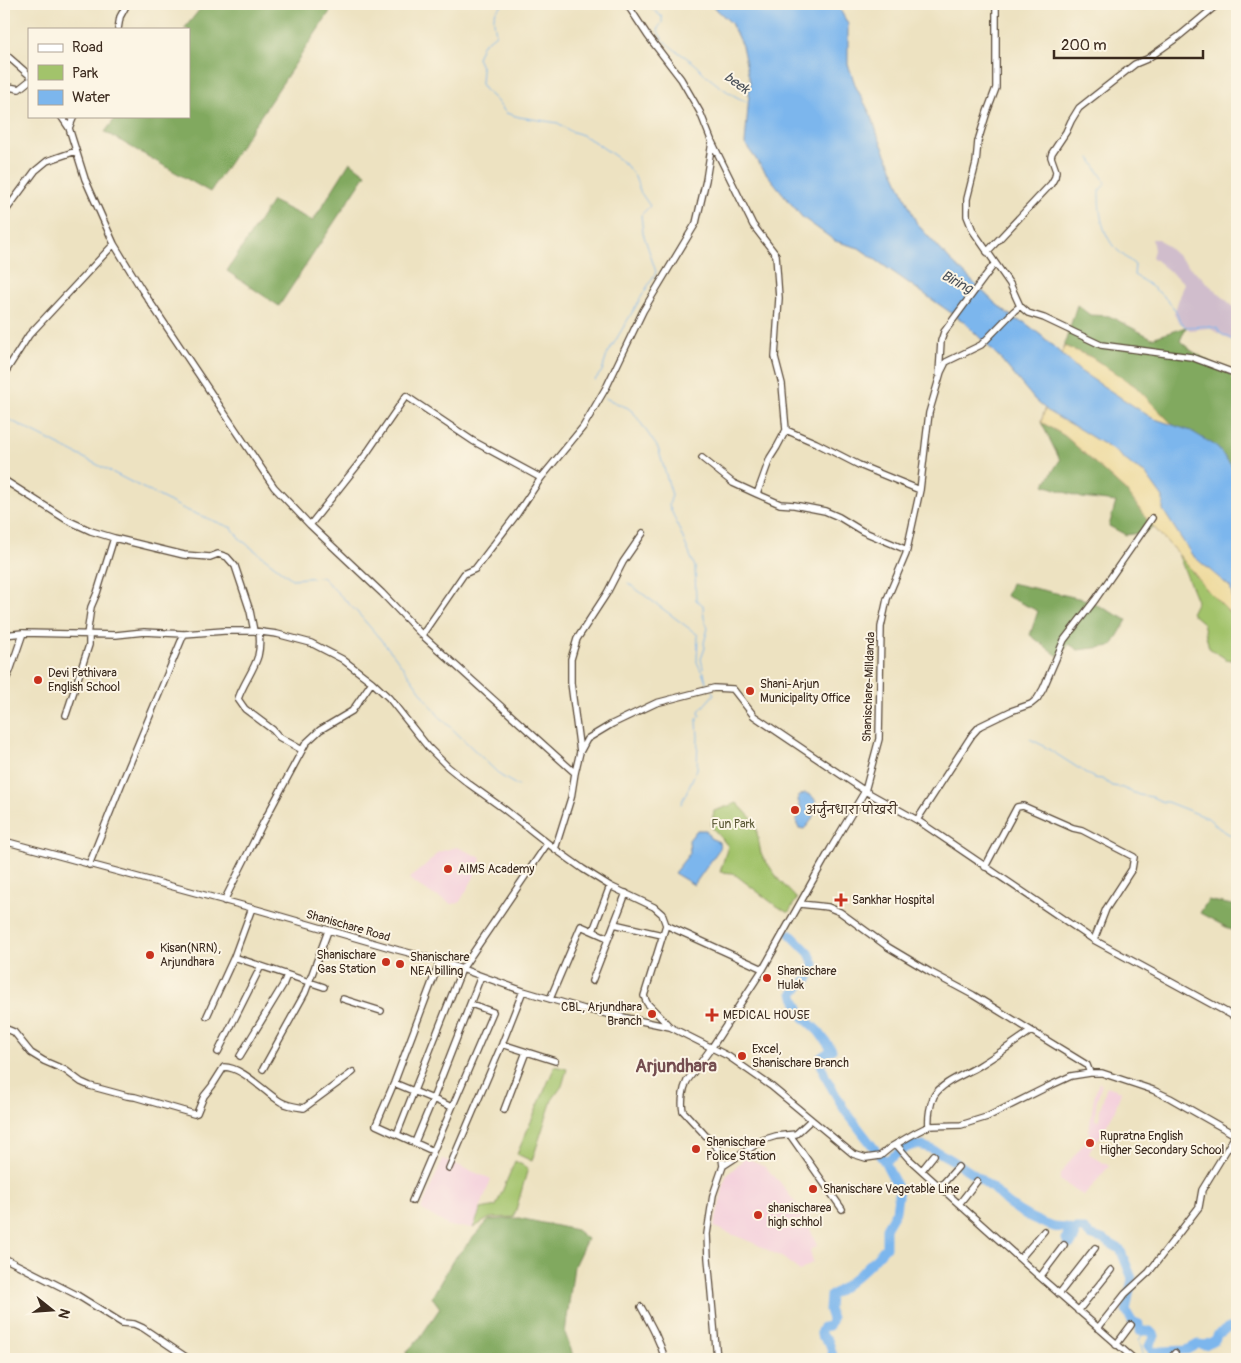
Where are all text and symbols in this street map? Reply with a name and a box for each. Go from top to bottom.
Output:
legend [28,28,190,118]
scale bar [1054,28,1202,60]
text: 200 m [1061,36,1106,55]
text: Road [72,38,103,57]
text: Park [72,64,99,83]
water label: beek [721,68,754,98]
text: Water [72,88,111,107]
water label: Biring [939,267,976,298]
street label: Shanischare-Milldanda [860,631,878,742]
place label: Devi Pathivara English School [48,666,120,695]
marker: Devi Pathivara English School [32,674,44,686]
place label: Shani-Arjun Municipality Office [760,677,850,706]
marker: Shani-Arjun Municipality Office [744,685,756,697]
place label: अर्जुनधारा पोखरी [805,800,898,818]
marker: अर्जुनधारा पोखरी [789,804,801,816]
park label: Fun Park [711,817,755,832]
place label: AIMS Academy [458,862,534,877]
marker: AIMS Academy [442,863,454,875]
marker: Sankhar Hospital [834,893,848,907]
place label: Sankhar Hospital [852,893,935,908]
street label: Shanischare Road [304,907,392,945]
place label: Kisan(NRN), Arjundhara [160,941,221,970]
place label: Shanischare Gas Station [317,948,376,977]
marker: Kisan(NRN), Arjundhara [144,949,156,961]
place label: Shanischare NEA billing [410,950,469,979]
marker: Shanischare Gas Station [380,956,392,968]
marker: Shanischare NEA billing [394,958,406,970]
place label: Shanischare Hulak [777,964,836,993]
marker: Shanischare Hulak [761,972,773,984]
place label: CBL, Arjundhara Branch [561,1000,642,1029]
marker: CBL, Arjundhara Branch [646,1008,658,1020]
marker: MEDICAL HOUSE [705,1008,719,1022]
place label: MEDICAL HOUSE [723,1008,810,1023]
place label: Excel, Shanischare Branch [752,1042,849,1071]
marker: Excel, Shanischare Branch [736,1050,748,1062]
district label: Arjundhara [635,1055,717,1078]
place label: Rupratna English Higher Secondary School [1100,1129,1225,1158]
place label: Shanischare Police Station [706,1135,776,1164]
marker: Rupratna English Higher Secondary School [1084,1137,1096,1149]
marker: Shanischare Police Station [690,1143,702,1155]
place label: Shanischare Vegetable Line [823,1182,959,1197]
marker: Shanischare Vegetable Line [807,1183,819,1195]
place label: shanischarea high schhol [768,1201,832,1230]
marker: shanischarea high schhol [752,1209,764,1221]
north arrow [28,1286,78,1336]
text: N [54,1307,73,1321]

